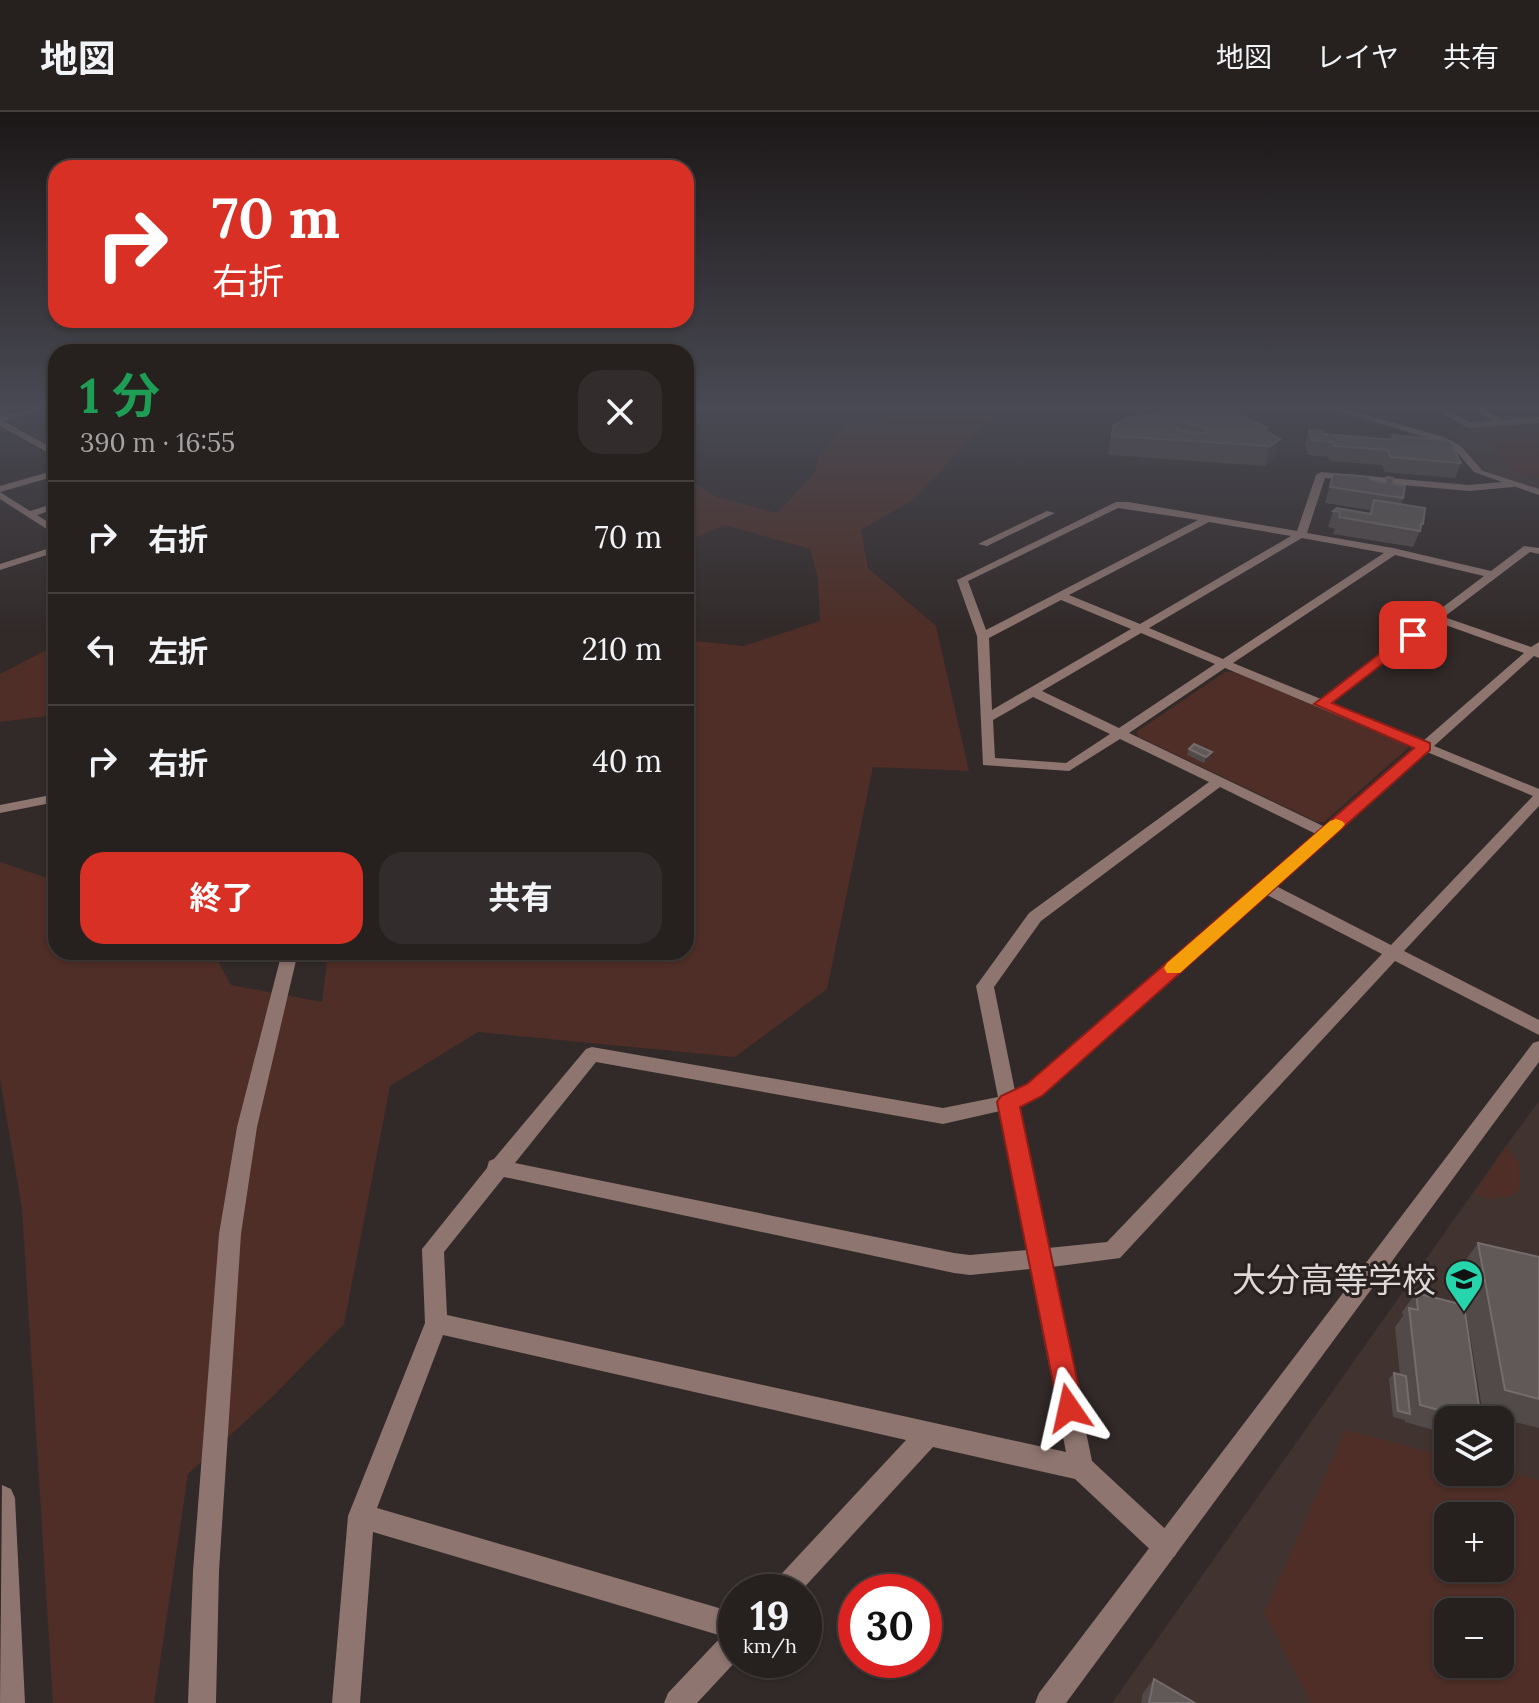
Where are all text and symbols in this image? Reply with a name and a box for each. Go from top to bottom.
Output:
text: 地図 [40,34,116,82]
text: 地図 [1216,39,1272,75]
text: レイヤ [1316,39,1399,75]
text: 共有 [1443,39,1499,75]
text: 70 m [212,182,340,253]
icon: right [80,192,184,296]
text: 右折 [212,258,284,304]
text: 1 分 [80,365,160,426]
button: close [578,370,662,454]
text: 390 m · 16:55 [80,426,235,459]
icon: right [80,515,124,559]
text: 70 m [595,518,662,556]
text: 右折 [148,520,208,558]
pin [1379,601,1447,669]
icon: arrive [1391,613,1435,657]
icon: left [80,627,124,671]
text: 210 m [582,630,662,668]
text: 左折 [148,632,208,670]
icon: right [80,739,124,783]
text: 40 m [592,742,662,780]
text: 右折 [148,744,208,782]
button: 終了 [80,852,363,944]
button: 共有 [379,852,662,944]
place label: 大分高等学校 [1232,1258,1436,1301]
school or university icon: 大分高等学校 [1443,1258,1485,1313]
position arrow [1027,1366,1111,1450]
map controls [1434,1406,1514,1678]
button: layers [1434,1406,1514,1486]
button: + [1434,1502,1514,1582]
speed limit sign: 30 [838,1574,942,1678]
text: 19 [750,1590,790,1641]
button: − [1434,1598,1514,1678]
text: km/h [743,1633,797,1658]

